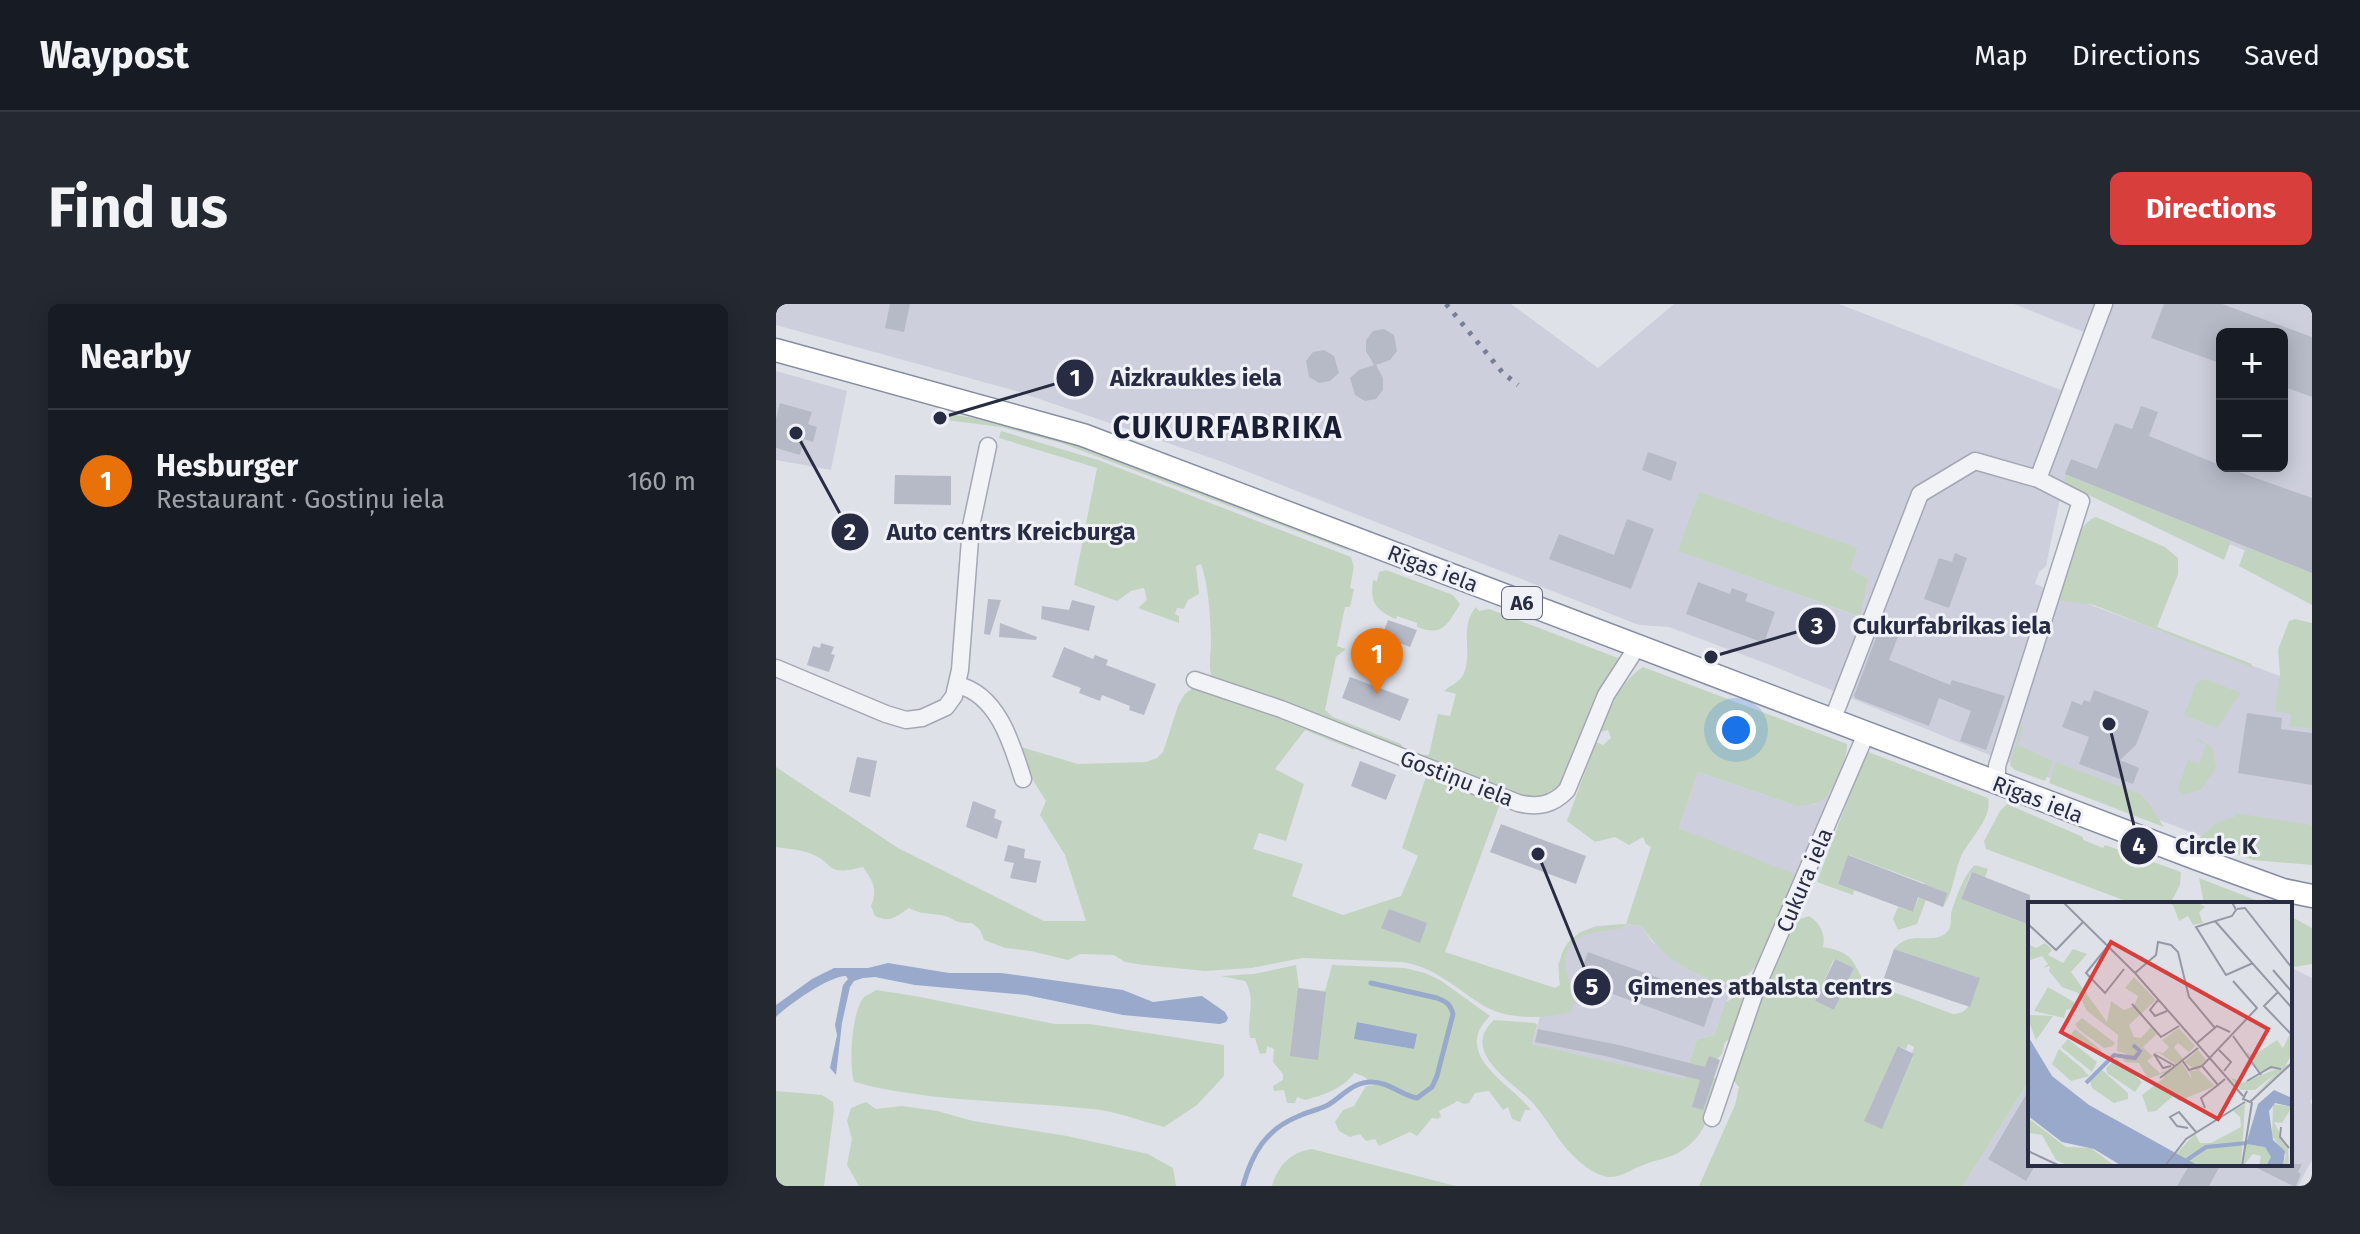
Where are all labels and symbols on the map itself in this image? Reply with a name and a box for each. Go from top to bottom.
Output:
callout: Aizkraukles iela [1055,354,1298,402]
text: 1 [1069,364,1081,392]
text: Aizkraukles iela [1109,364,1282,392]
district label: CUKURFABRIKA [1113,410,1343,446]
callout: Auto centrs Kreicburga [830,508,1151,556]
text: 2 [844,518,856,546]
text: Auto centrs Kreicburga [885,518,1136,546]
street label: Rīgas iela [1384,539,1482,598]
road number: A6 [1502,587,1542,619]
callout: Cukurfabrikas iela [1797,602,2067,650]
text: 3 [1810,612,1823,640]
text: Cukurfabrikas iela [1853,612,2051,640]
pin: 1 [1351,628,1403,694]
your location [1716,710,1756,750]
street label: Gostiņu iela [1396,745,1517,813]
street label: Rīgas iela [1989,770,2087,829]
callout: Circle K [2119,822,2273,870]
street label: Cukura iela [1770,824,1839,936]
text: 4 [2132,832,2146,860]
text: Circle K [2175,832,2258,860]
inset map [2028,902,2292,1166]
callout: Ģimenes atbalsta centrs [1572,963,1908,1011]
text: 5 [1586,973,1599,1001]
text: Ģimenes atbalsta centrs [1628,973,1893,1003]

